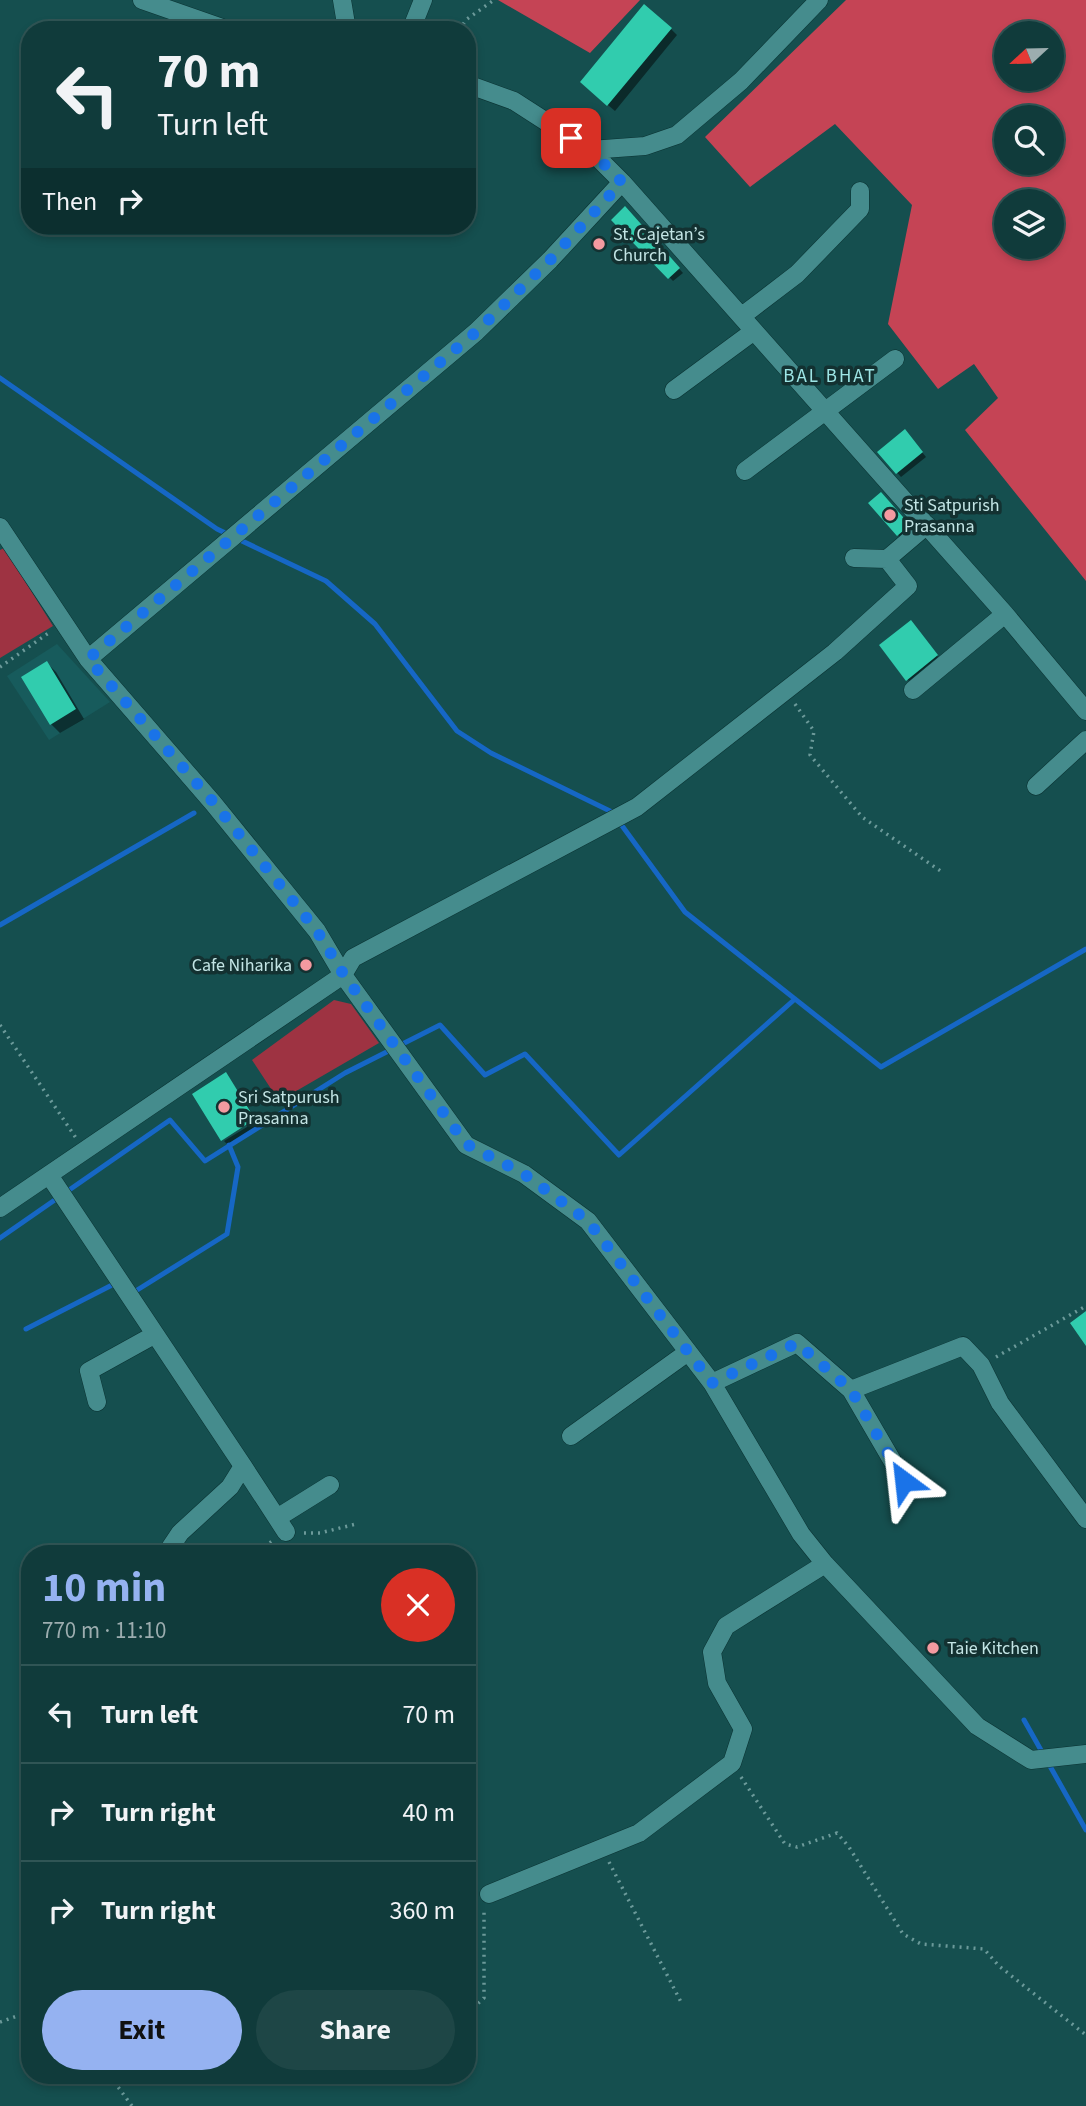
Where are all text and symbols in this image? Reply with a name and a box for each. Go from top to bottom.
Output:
north arrow [994,21,1064,91]
map controls [994,21,1064,259]
text: 70 m [157,37,261,107]
icon: left [42,49,133,140]
text: Turn left [157,102,268,148]
button: search [994,105,1064,175]
pin [541,108,601,168]
icon: arrive [552,119,590,157]
icon: right [111,182,149,220]
text: Then [42,183,97,220]
button: layers [994,189,1064,259]
place label: St. Cajetan’s Church [613,222,705,268]
marker: St. Cajetan’s Church [591,236,607,252]
district label: BAL BHAT [783,363,877,390]
place label: Sti Satpurish Prasanna [904,493,1000,539]
marker: Sti Satpurish Prasanna [882,507,898,523]
place label: Cafe Niharika [192,953,292,978]
marker: Cafe Niharika [298,957,314,973]
place label: Sri Satpurush Prasanna [238,1085,340,1131]
marker: Sri Satpurush Prasanna [216,1099,232,1115]
position arrow [867,1444,941,1518]
text: 10 min [42,1558,166,1618]
button: close [381,1568,455,1642]
text: 770 m · 11:10 [42,1614,166,1647]
place label: Taie Kitchen [947,1636,1039,1661]
marker: Taie Kitchen [925,1640,941,1656]
icon: left [42,1695,80,1733]
text: Turn left [101,1696,198,1733]
text: 70 m [402,1696,455,1733]
icon: right [42,1793,80,1831]
text: Turn right [101,1794,216,1831]
text: 40 m [402,1794,455,1831]
icon: right [42,1891,80,1929]
text: Turn right [101,1892,216,1929]
text: 360 m [389,1892,455,1929]
button: Exit [42,1990,242,2070]
button: Share [256,1990,455,2070]

